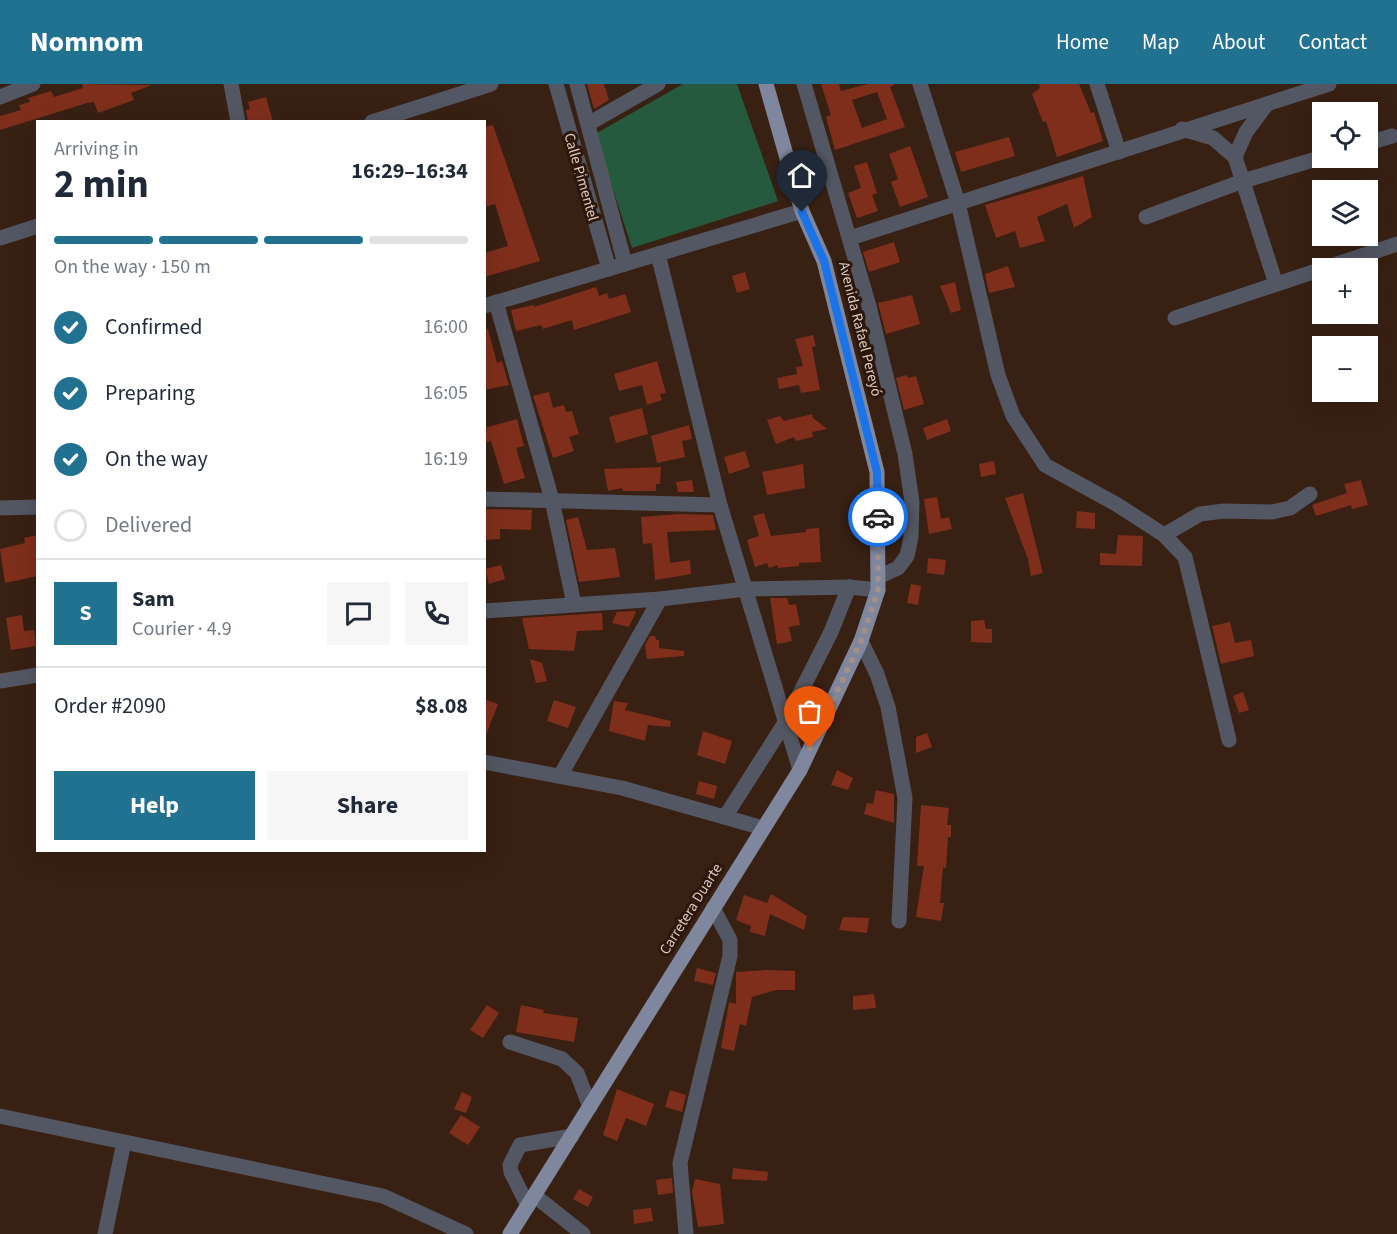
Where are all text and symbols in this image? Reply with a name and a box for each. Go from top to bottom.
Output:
text: Nomnom [30,22,144,62]
text: Home [1056,27,1109,57]
text: Map [1142,27,1180,57]
text: About [1213,27,1265,57]
text: Contact [1298,27,1367,57]
map controls [1312,102,1378,402]
button: locate [1312,102,1378,168]
street label: Calle Pimentel [558,131,604,224]
text: Arriving in [54,135,139,163]
pin [776,150,827,212]
text: 16:29–16:34 [351,155,468,187]
text: 2 min [54,157,149,213]
icon: home [785,159,818,192]
button: layers [1312,180,1378,246]
text: On the way · 150 m [54,253,211,281]
button: + [1312,258,1378,324]
street label: Avenida Rafael Pereyó [833,259,887,399]
icon: check [54,311,87,344]
text: Confirmed [105,311,202,343]
text: 16:00 [423,313,468,341]
button: − [1312,336,1378,402]
icon: check [54,377,87,410]
text: Preparing [105,377,195,409]
text: 16:05 [423,379,468,407]
icon: check [54,443,87,476]
text: On the way [105,443,208,475]
text: 16:19 [423,445,468,473]
courier [848,487,908,547]
icon: car [862,501,895,534]
text: Delivered [105,509,192,541]
button: chat [327,582,390,645]
button: phone [405,582,468,645]
text: Sam [132,583,175,615]
text: S [79,597,92,629]
text: Courier · 4.9 [132,615,232,643]
pin [784,686,835,748]
text: Order #2090 [54,690,166,722]
text: $8.08 [415,690,468,722]
icon: bag [793,695,826,728]
button: Help [54,771,255,840]
button: Share [267,771,468,840]
street label: Carretera Duarte [655,859,727,959]

